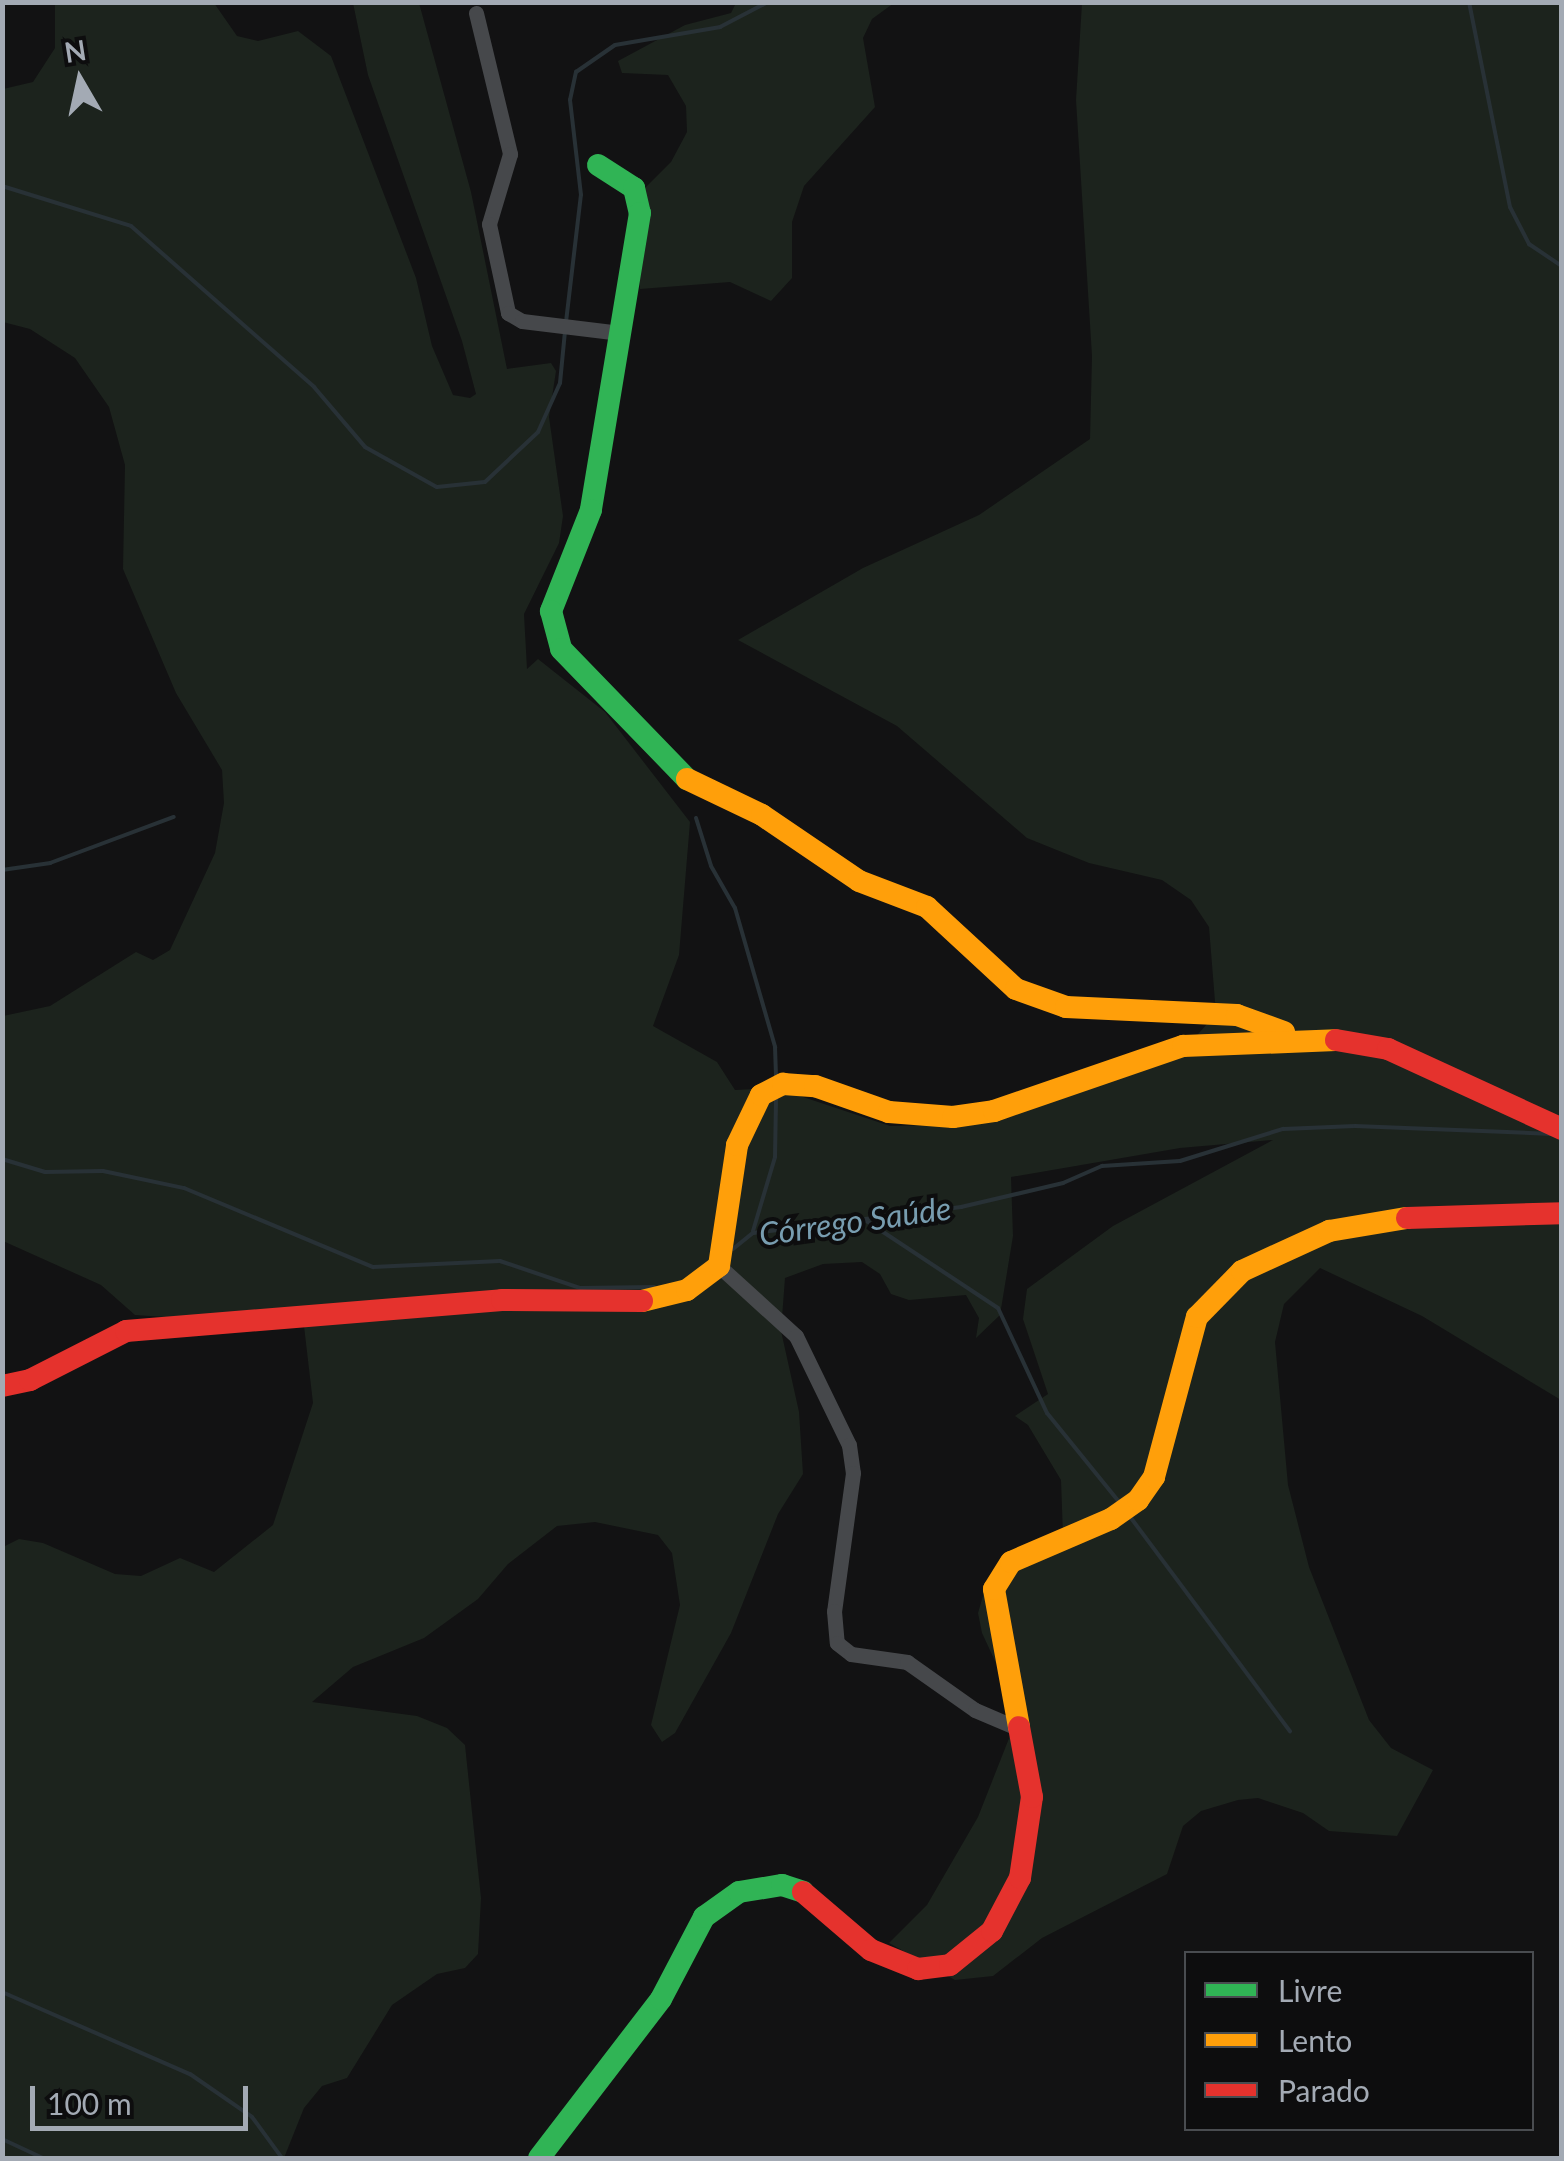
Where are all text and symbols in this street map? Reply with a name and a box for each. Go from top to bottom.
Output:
north arrow [30,30,130,130]
text: N [62,32,89,69]
water label: Córrego Saúde [756,1189,954,1253]
legend [1184,1951,1534,2131]
text: Livre [1278,1972,1342,2008]
text: Lento [1278,2022,1352,2058]
scale bar [35,2066,252,2128]
text: Parado [1278,2072,1370,2108]
text: 100 m [47,2085,132,2121]

